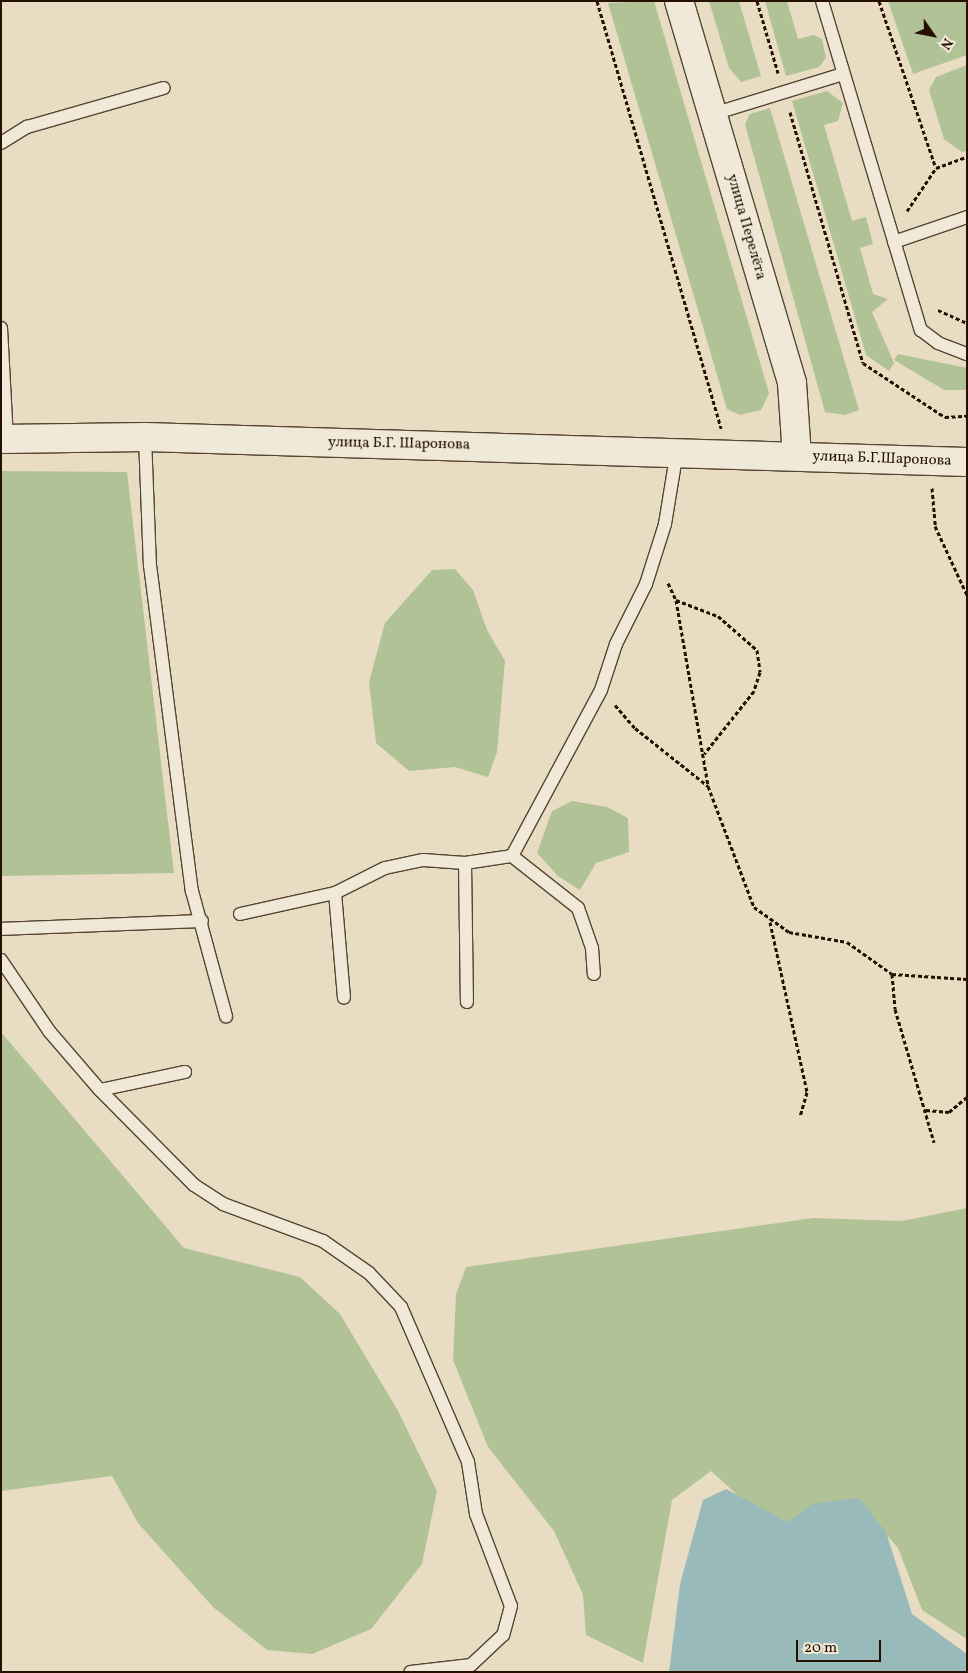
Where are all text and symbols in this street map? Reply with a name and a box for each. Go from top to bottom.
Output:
north arrow [908,10,958,60]
text: N [935,34,957,53]
street label: улица Перелёта [722,172,770,282]
street label: улица Б.Г. Шаронова [328,434,470,454]
street label: улица Б.Г.Шаронова [812,448,952,470]
scale bar [798,1630,883,1662]
text: 20 m [804,1638,837,1659]

